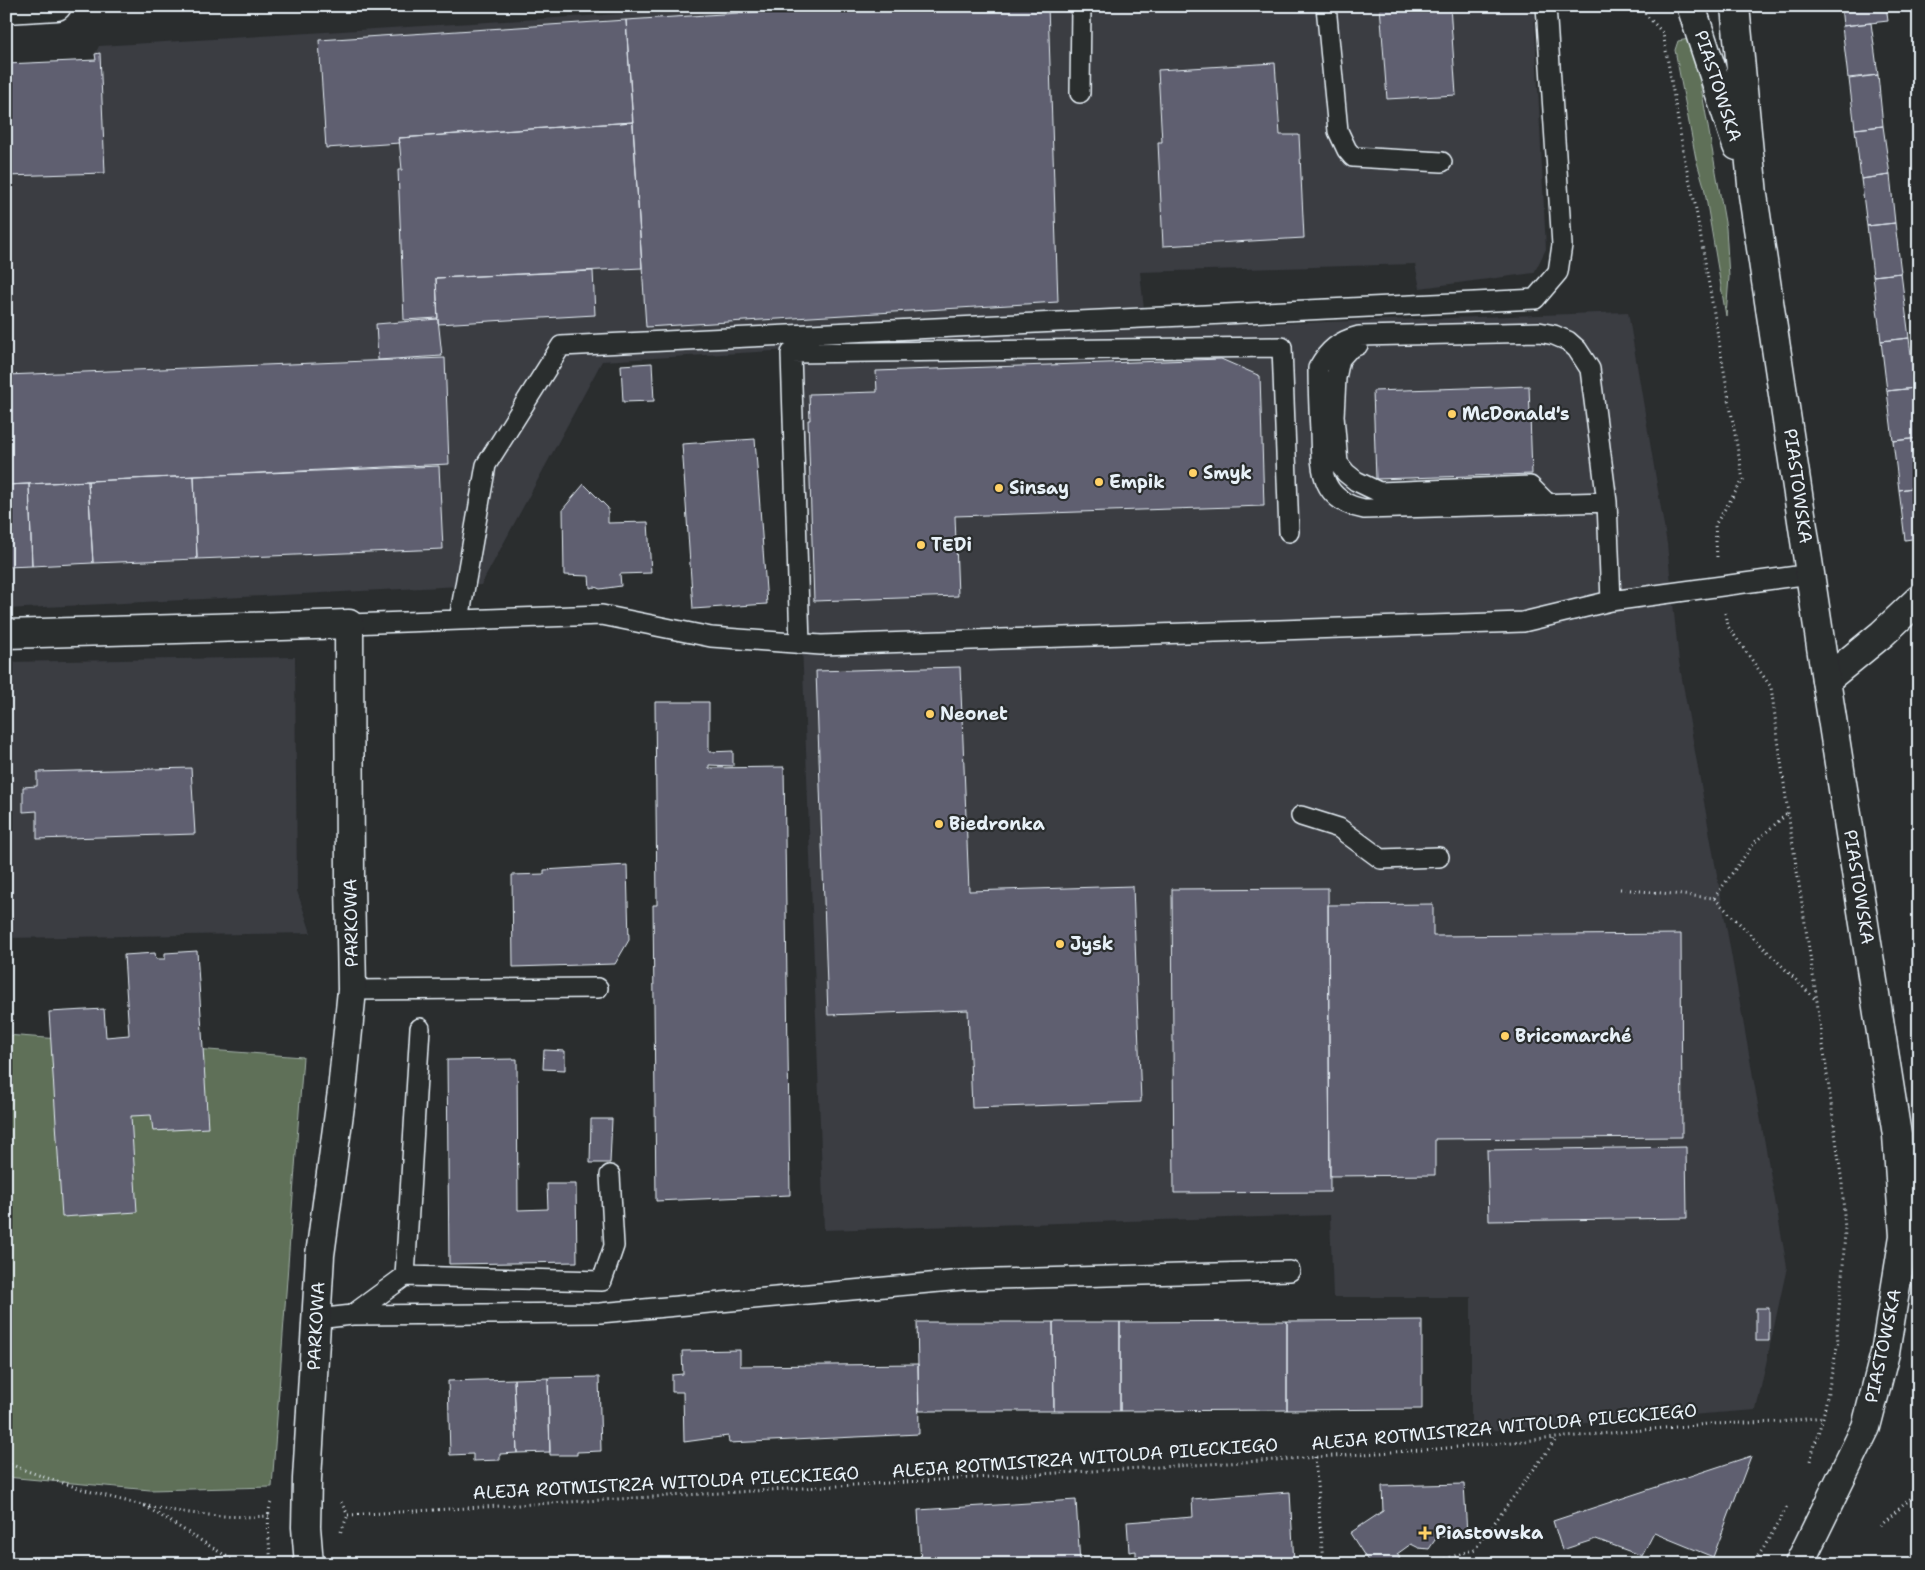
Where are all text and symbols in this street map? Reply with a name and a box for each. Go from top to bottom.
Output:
street label: PIASTOWSKA [1689,27,1747,145]
place label: McDonald's [1462,402,1569,426]
marker: McDonald's [1446,408,1458,420]
street label: PIASTOWSKA [1778,427,1818,545]
place label: Smyk [1203,461,1252,485]
marker: Smyk [1187,467,1199,479]
place label: Empik [1109,470,1165,494]
place label: Sinsay [1009,476,1069,500]
marker: Empik [1093,476,1105,488]
marker: Sinsay [993,482,1005,494]
place label: TEDi [931,533,972,557]
marker: TEDi [915,539,927,551]
place label: Neonet [940,702,1008,726]
marker: Neonet [924,708,936,720]
place label: Biedronka [949,812,1046,836]
marker: Biedronka [933,818,945,830]
street label: PIASTOWSKA [1838,828,1880,946]
street label: PARKOWA [338,878,364,968]
place label: Jysk [1070,932,1114,956]
marker: Jysk [1054,938,1066,950]
place label: Bricomarché [1515,1024,1632,1048]
marker: Bricomarché [1499,1030,1511,1042]
street label: PARKOWA [302,1281,330,1371]
street label: PIASTOWSKA [1859,1287,1907,1405]
street label: ALEJA ROTMISTRZA WITOLDA PILECKIEGO [1310,1398,1698,1456]
street label: ALEJA ROTMISTRZA WITOLDA PILECKIEGO [891,1433,1279,1483]
street label: ALEJA ROTMISTRZA WITOLDA PILECKIEGO [472,1461,860,1505]
place label: Piastowska [1435,1521,1544,1545]
marker: Piastowska [1419,1527,1431,1539]

